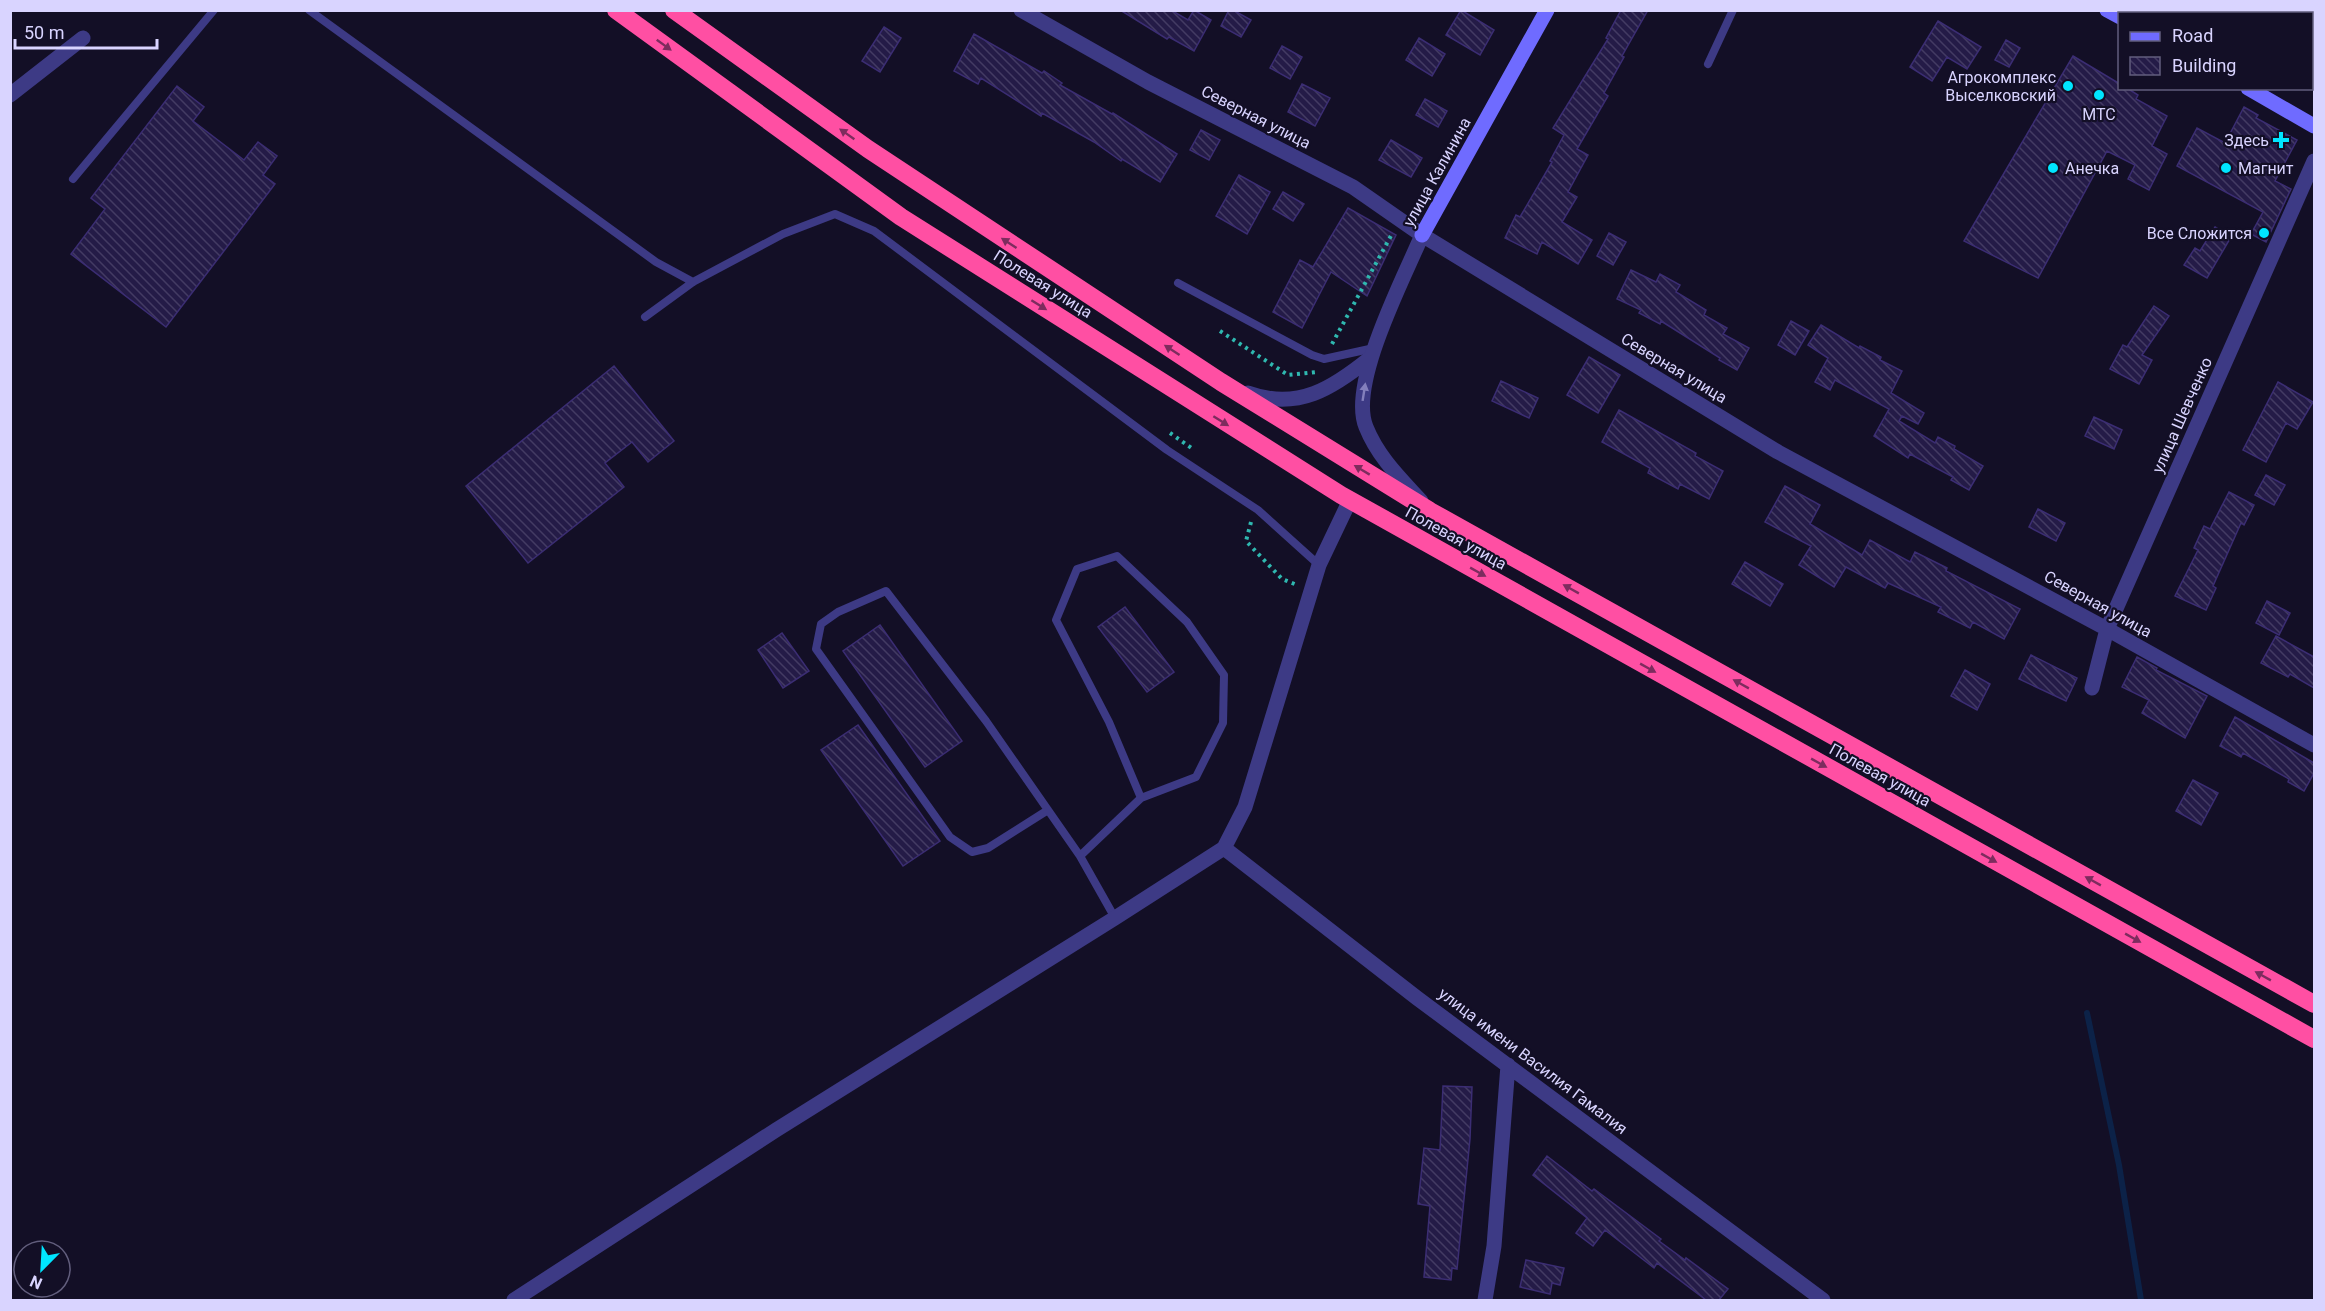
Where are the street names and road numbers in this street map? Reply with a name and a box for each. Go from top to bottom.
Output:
street label: Северная улица [1198,81,1314,153]
street label: улица Калинина [1399,114,1475,230]
street label: Полевая улица [990,246,1096,322]
street label: Северная улица [1618,329,1730,407]
street label: улица Шевченко [2148,354,2216,476]
street label: Полевая улица [1402,502,1510,574]
street label: Северная улица [2041,567,2155,641]
street label: Полевая улица [1826,739,1934,811]
street label: улица имени Василия Гамалия [1435,984,1631,1138]

